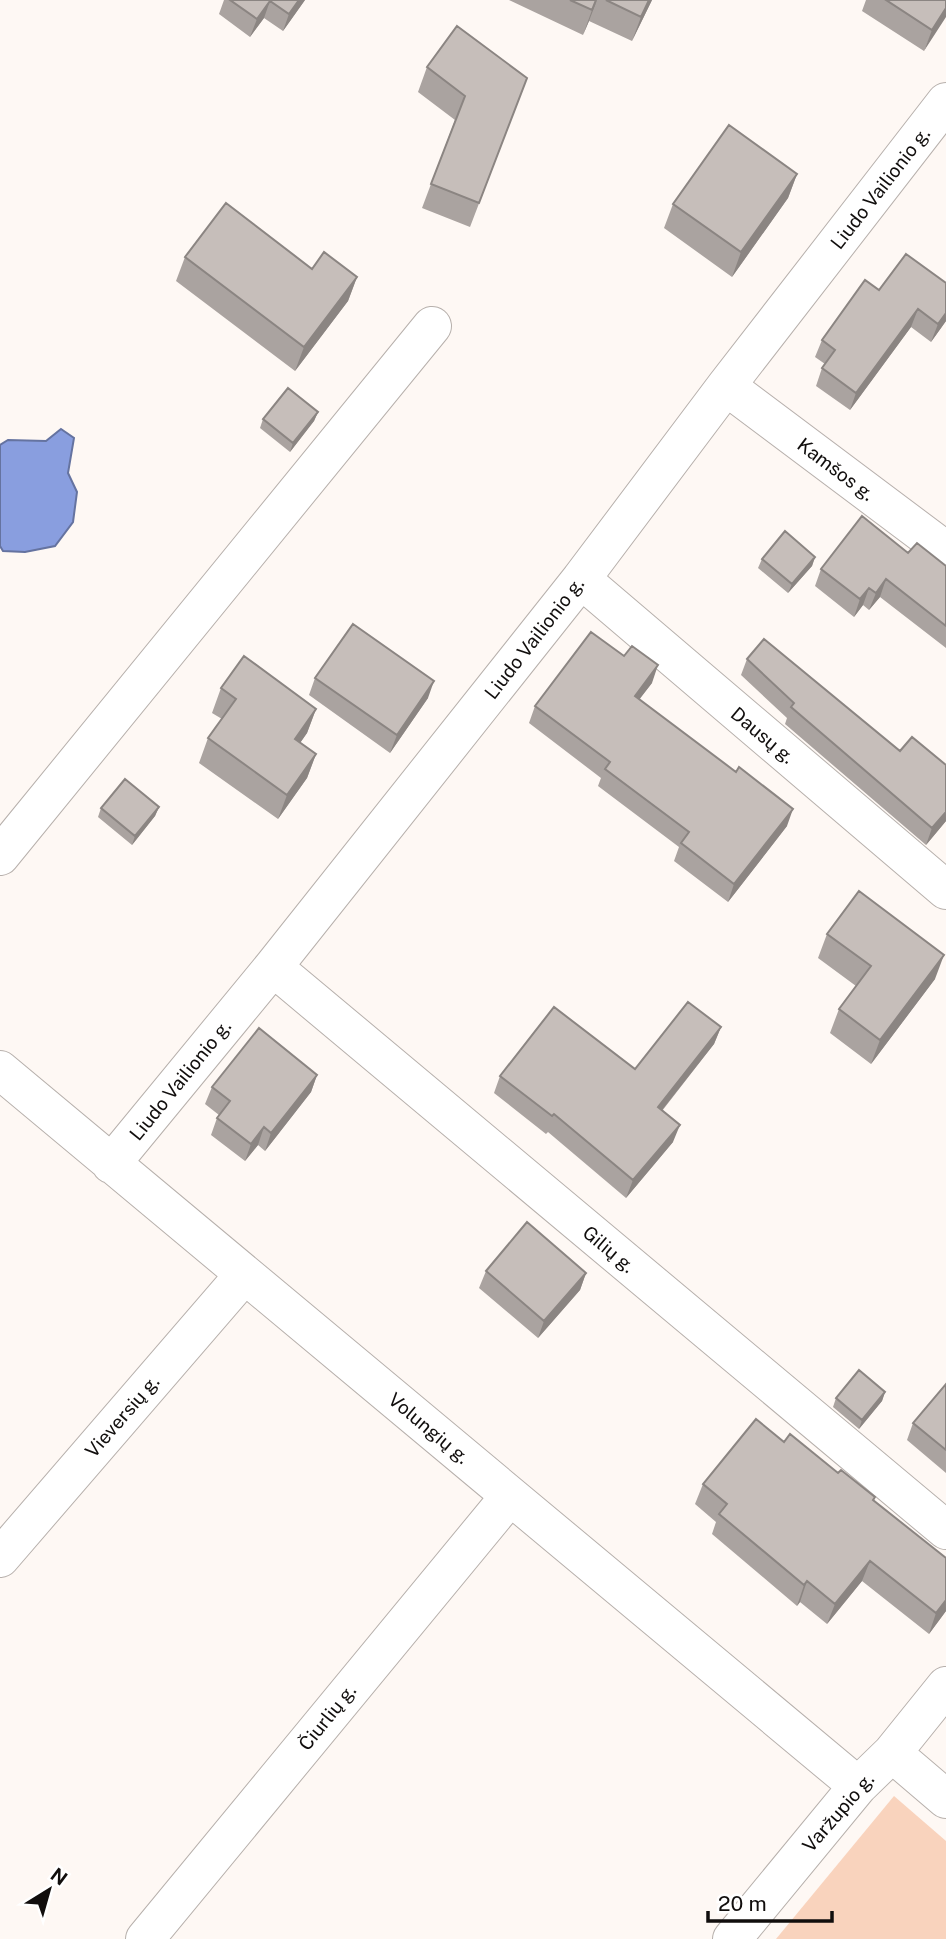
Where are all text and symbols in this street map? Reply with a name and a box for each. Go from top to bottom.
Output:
street label: Liudo Vailionio g. [826,123,934,253]
street label: Kamšos g. [793,433,879,505]
street label: Liudo Vailionio g. [480,573,588,703]
street label: Dausų g. [727,702,799,768]
street label: Liudo Vailionio g. [125,1015,235,1145]
street label: Gilių g. [579,1221,639,1277]
street label: Vieversių g. [80,1370,164,1462]
street label: Volungių g. [384,1388,474,1468]
street label: Čiurlių g. [294,1680,360,1754]
street label: Varžupio g. [798,1768,878,1856]
north arrow [14,1855,84,1925]
text: N [47,1863,72,1890]
scale bar [708,1880,832,1924]
text: 20 m [718,1891,767,1916]

